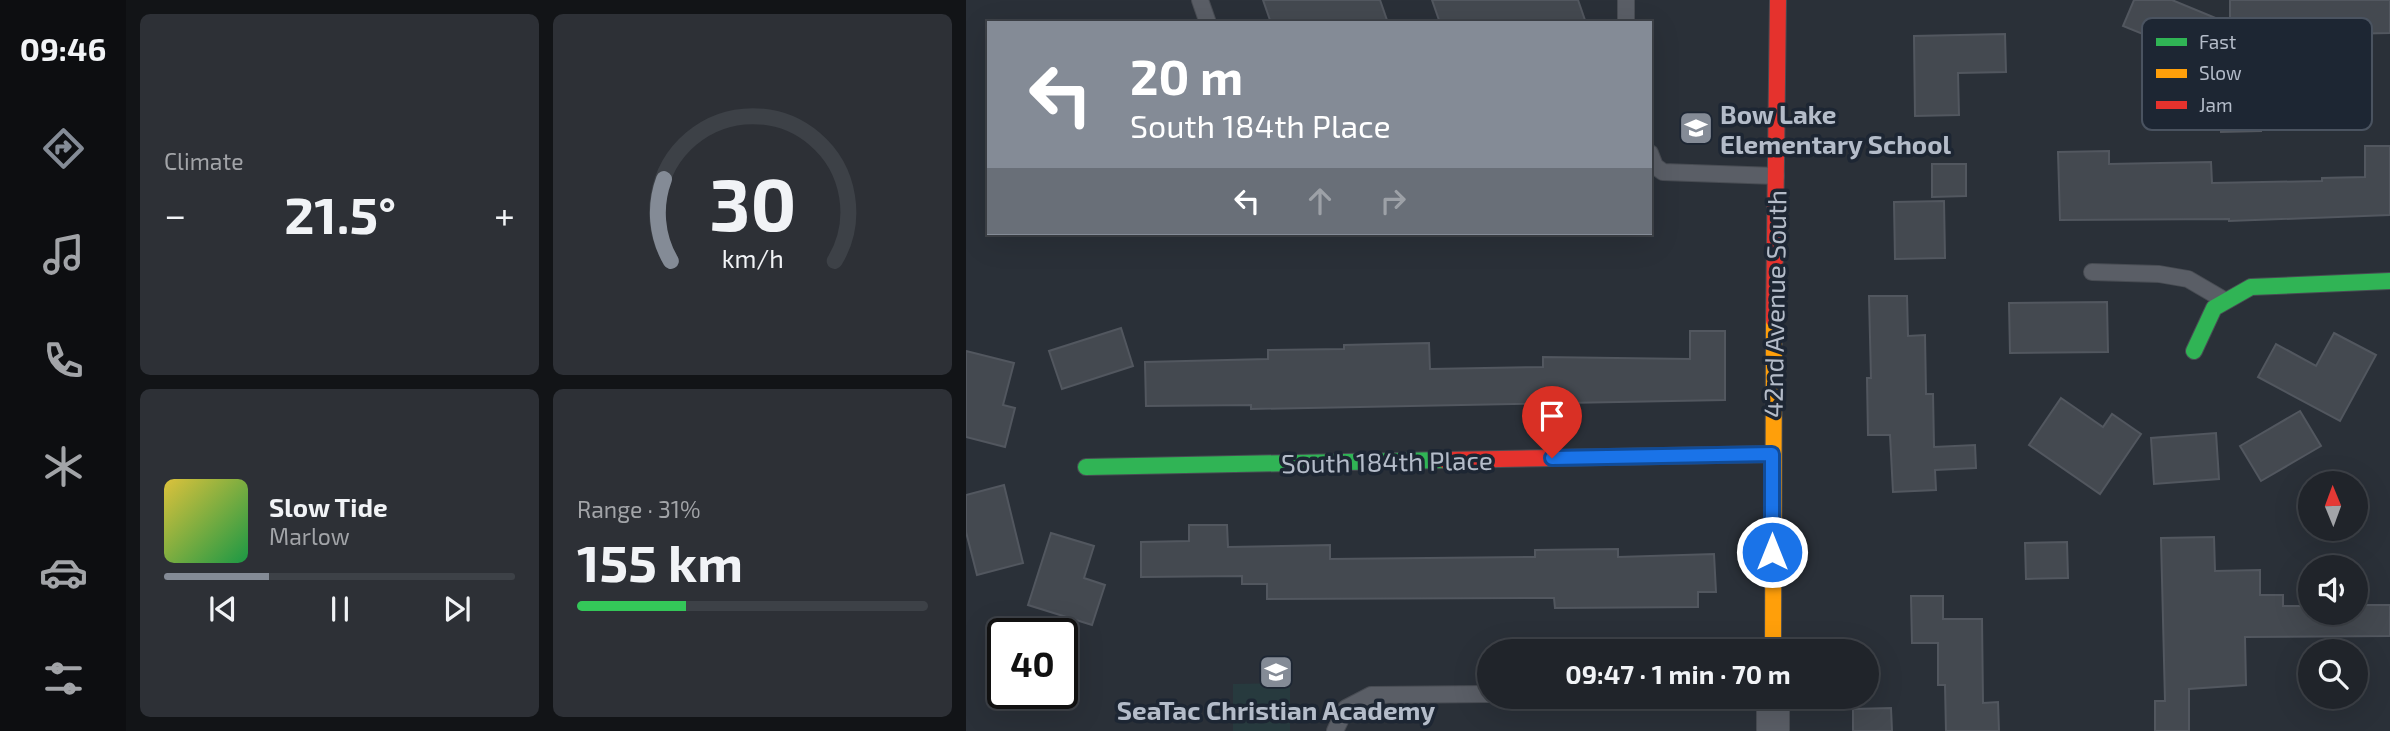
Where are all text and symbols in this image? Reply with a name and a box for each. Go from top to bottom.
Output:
legend [2142,18,2372,130]
text: 09:46 [20,29,106,67]
text: Fast [2199,30,2236,53]
text: 20 m [1130,46,1243,105]
icon: left [1015,49,1106,140]
text: Slow [2199,61,2242,84]
text: Jam [2199,93,2233,116]
place label: Bow Lake Elementary School [1720,98,1952,160]
text: South 184th Place [1130,106,1391,144]
school or university icon: Bow Lake Elementary School [1677,109,1715,147]
icon: directions [39,124,88,173]
text: Climate [164,147,244,175]
text: 30 [709,158,796,246]
text: 21.5° [284,182,396,244]
icon: left [1228,182,1266,220]
icon: ahead [1301,182,1339,220]
icon: right [1374,182,1412,220]
street label: 42nd Avenue South [1757,190,1791,418]
text: − [164,191,186,237]
text: + [494,191,515,237]
icon: music [39,230,88,279]
text: km/h [721,242,784,272]
icon: phone [39,336,88,385]
pin [1522,386,1582,458]
icon: arrive [1533,397,1571,435]
icon: climate [39,442,88,491]
street label: South 184th Place [1281,444,1493,478]
north arrow [2298,471,2368,541]
map controls [2298,471,2368,709]
text: Slow Tide [269,491,388,522]
text: Range · 31% [577,495,701,523]
position arrow [1735,515,1809,589]
text: Marlow [269,522,350,550]
text: 155 km [577,530,743,592]
icon: car [39,548,88,597]
button: sound [2298,555,2368,625]
icon: previous [204,590,242,628]
icon: pause [321,590,359,628]
icon: next [438,590,476,628]
speed limit sign: 40 [987,618,1078,709]
button: search [2298,639,2368,709]
school or university icon: SeaTac Christian Academy [1257,653,1295,691]
icon: filters [39,654,88,703]
text: 09:47 · 1 min · 70 m [1565,658,1791,689]
place label: SeaTac Christian Academy [1117,694,1435,726]

